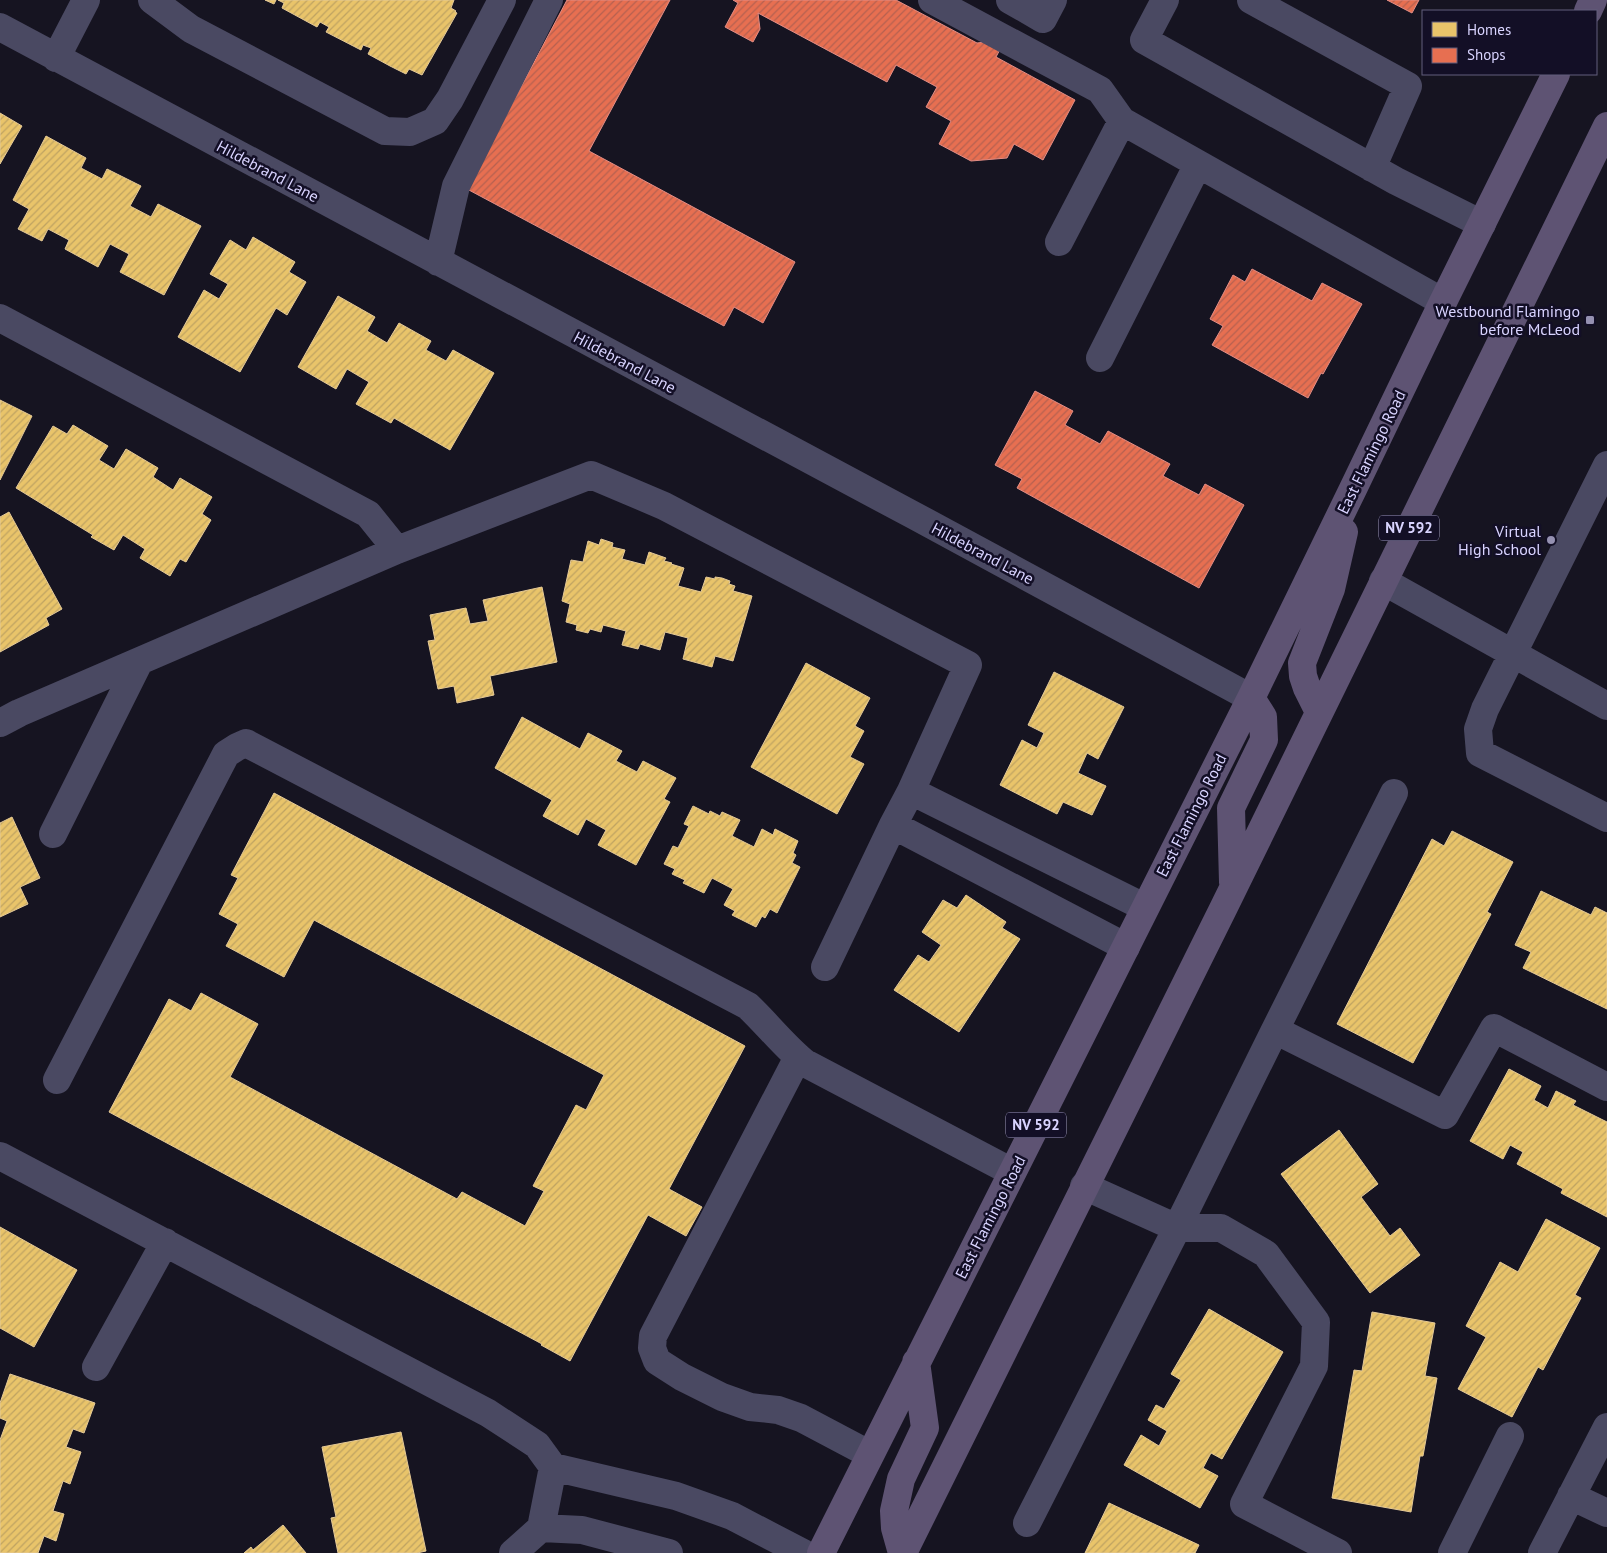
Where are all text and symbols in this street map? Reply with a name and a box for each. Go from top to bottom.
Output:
legend [1422,10,1597,75]
text: Homes [1467,20,1511,39]
text: Shops [1467,45,1506,64]
street label: Hildebrand Lane [213,136,323,206]
place label: Westbound Flamingo before McLeod [1436,301,1580,339]
marker: Westbound Flamingo before McLeod [1584,314,1596,326]
street label: Hildebrand Lane [570,327,680,397]
street label: East Flamingo Road [1332,387,1410,517]
road number: NV 592 [1379,516,1439,540]
street label: Hildebrand Lane [928,518,1038,588]
place label: Virtual High School [1458,521,1541,559]
marker: Virtual High School [1545,534,1557,546]
street label: East Flamingo Road [1151,750,1231,880]
road number: NV 592 [1006,1112,1066,1138]
street label: East Flamingo Road [950,1152,1030,1282]

